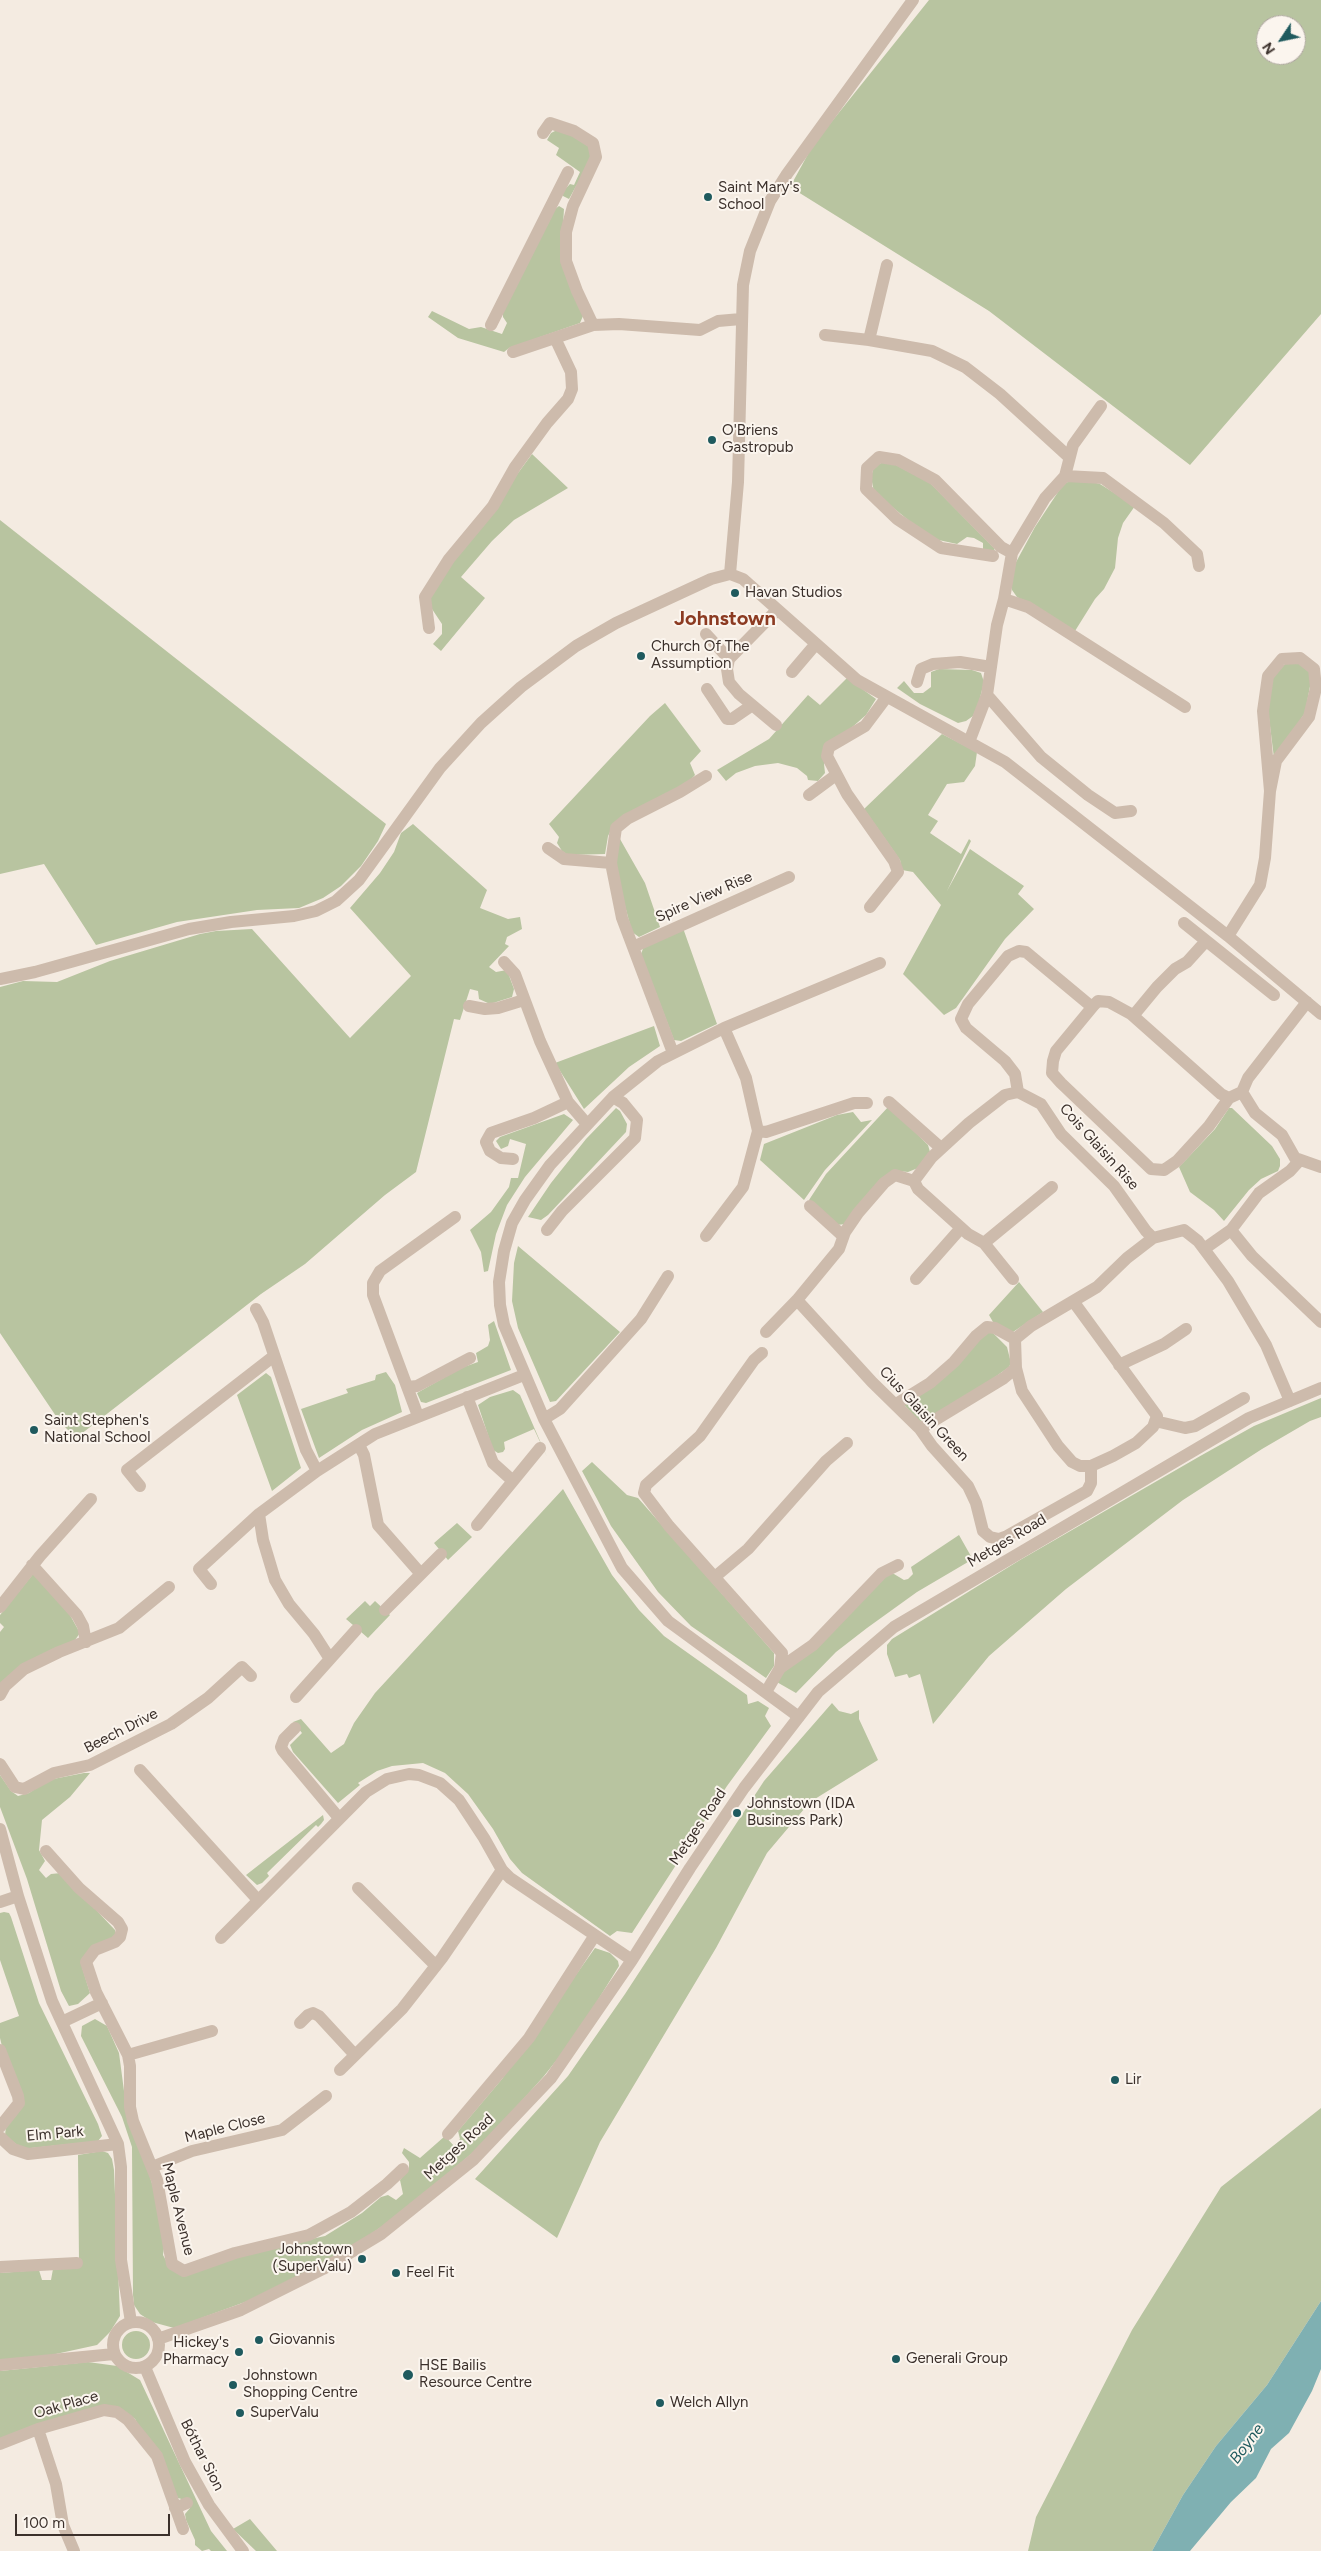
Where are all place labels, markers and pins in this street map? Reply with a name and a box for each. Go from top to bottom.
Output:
place label: Saint Mary's School [718,179,799,214]
marker: Saint Mary's School [702,191,714,203]
place label: O'Briens Gastropub [722,422,794,457]
marker: O'Briens Gastropub [706,434,718,446]
place label: Havan Studios [745,584,842,602]
marker: Havan Studios [729,587,741,599]
place label: Church Of The Assumption [651,638,750,673]
marker: Church Of The Assumption [635,650,647,662]
place label: Saint Stephen's National School [44,1412,151,1447]
marker: Saint Stephen's National School [28,1424,40,1436]
place label: Johnstown (IDA Business Park) [747,1795,855,1830]
marker: Johnstown (IDA Business Park) [731,1807,743,1819]
place label: Lir [1125,2071,1141,2089]
marker: Lir [1109,2074,1121,2086]
place label: Johnstown (SuperValu) [273,2241,352,2276]
marker: Johnstown (SuperValu) [356,2253,368,2265]
place label: Feel Fit [406,2264,455,2282]
marker: Feel Fit [390,2267,402,2279]
place label: Giovannis [269,2331,335,2349]
place label: Hickey's Pharmacy [163,2334,229,2369]
marker: Giovannis [253,2334,265,2346]
marker: Hickey's Pharmacy [233,2346,245,2358]
place label: Generali Group [906,2350,1008,2368]
marker: Generali Group [890,2353,902,2365]
place label: HSE Bailis Resource Centre [419,2357,532,2392]
place label: Johnstown Shopping Centre [243,2367,358,2402]
marker: HSE Bailis Resource Centre [401,2368,415,2382]
marker: Johnstown Shopping Centre [227,2379,239,2391]
place label: Welch Allyn [670,2394,748,2412]
marker: Welch Allyn [654,2397,666,2409]
place label: SuperValu [250,2404,319,2422]
marker: SuperValu [234,2407,246,2419]

